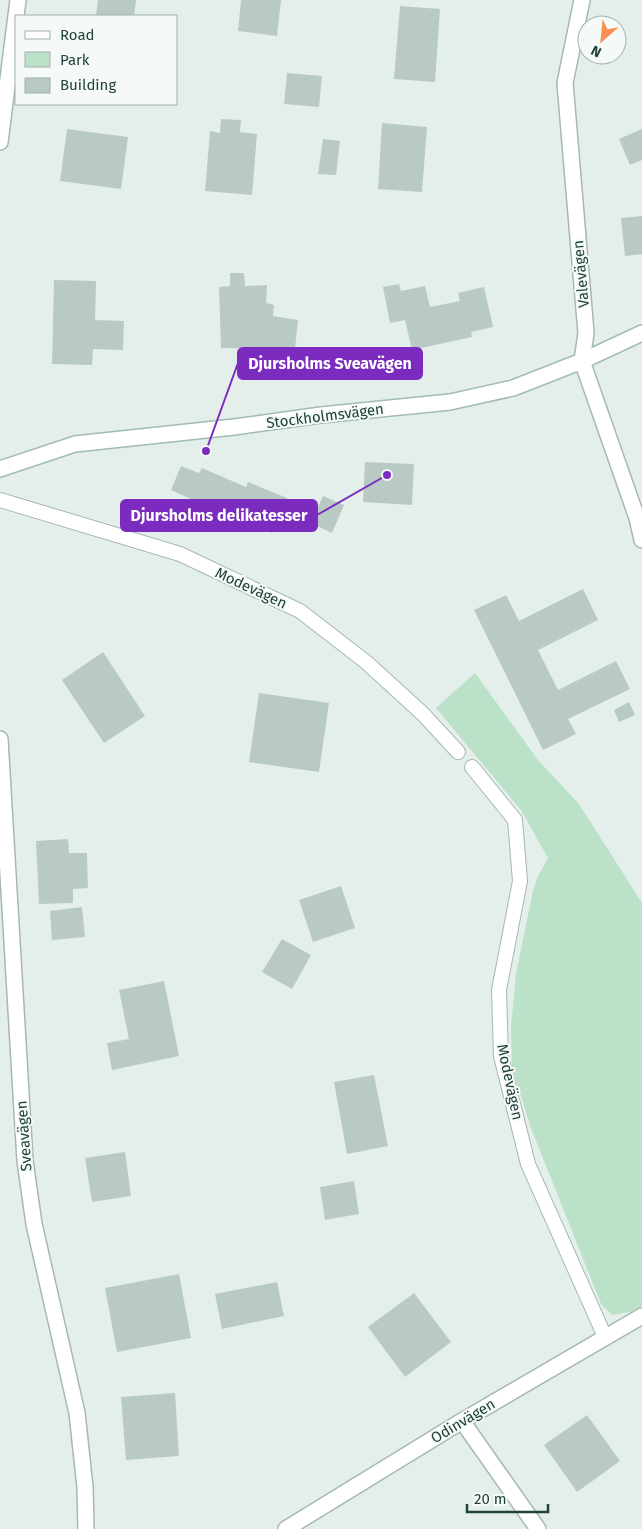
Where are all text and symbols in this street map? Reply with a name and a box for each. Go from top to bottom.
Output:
legend [15,15,178,105]
north arrow [577,15,627,65]
text: Road [60,26,95,44]
text: N [588,41,604,61]
text: Park [60,51,90,69]
text: Building [60,76,116,94]
street label: Valevägen [569,239,593,309]
callout: Djursholms Sveavägen [238,348,422,379]
text: Djursholms Sveavägen [248,354,412,373]
street label: Stockholmsvägen [265,400,385,432]
callout: Djursholms delikatesser [121,500,317,531]
text: Djursholms delikatesser [131,506,308,525]
street label: Modevägen [212,564,290,612]
street label: Modevägen [493,1042,527,1122]
street label: Sveavägen [13,1100,35,1172]
street label: Odinvägen [428,1395,498,1447]
scale bar [467,1482,548,1514]
text: 20 m [474,1490,507,1508]

